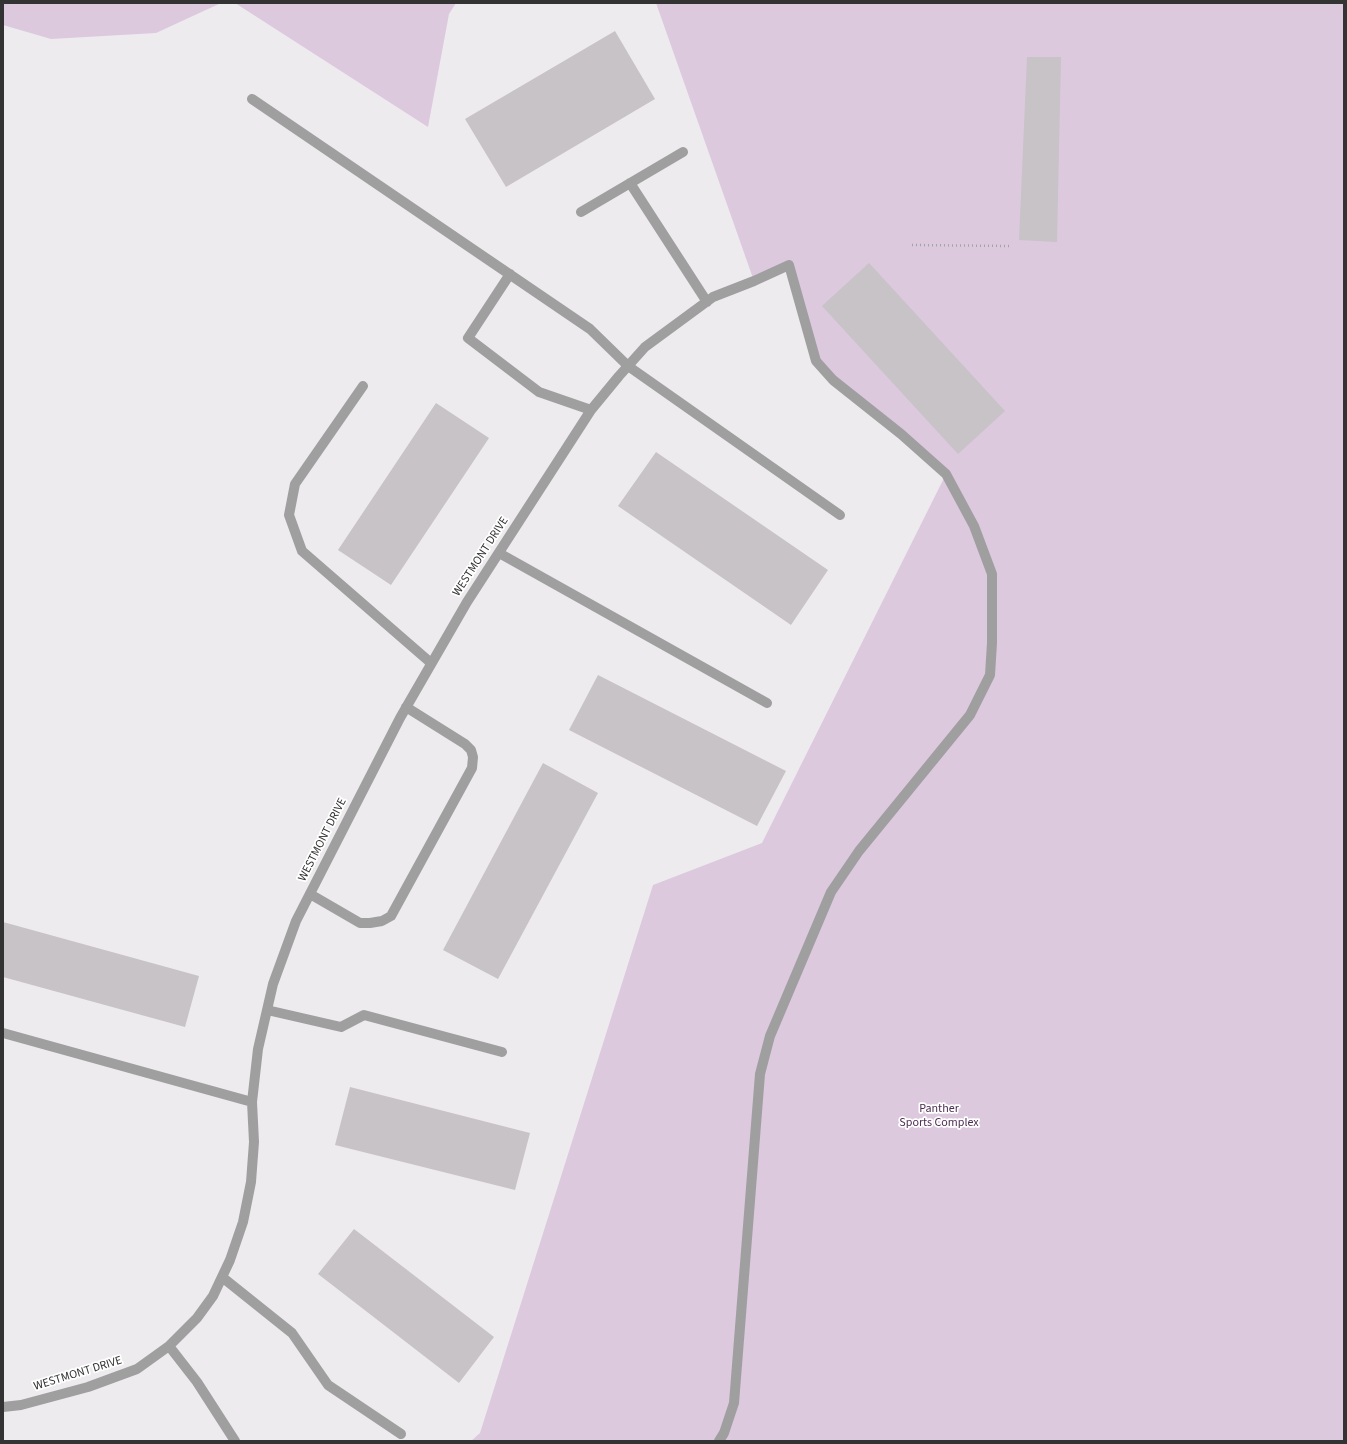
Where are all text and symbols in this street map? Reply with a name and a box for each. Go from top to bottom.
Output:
street label: WESTMONT DRIVE [450,515,512,599]
street label: WESTMONT DRIVE [296,796,350,884]
park label: Panther Sports Complex [899,1102,979,1130]
street label: WESTMONT DRIVE [32,1354,124,1394]

